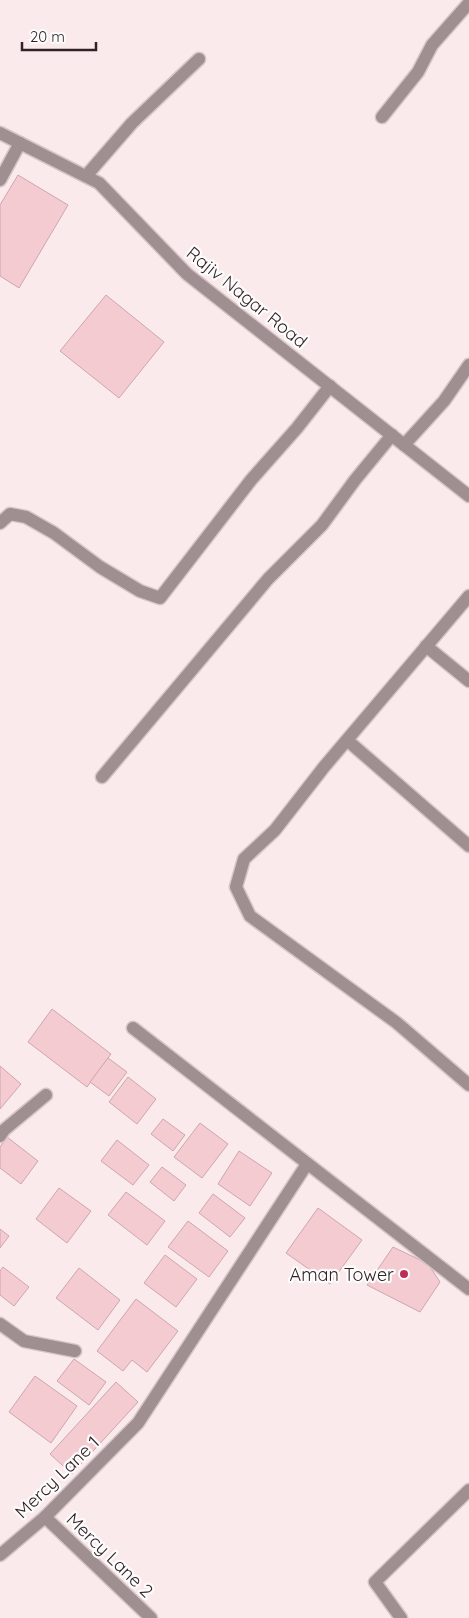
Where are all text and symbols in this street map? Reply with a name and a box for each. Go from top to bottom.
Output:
scale bar [22,20,96,52]
text: 20 m [30,27,65,46]
street label: Rajiv Nagar Road [182,241,312,353]
place label: Aman Tower [289,1263,394,1286]
marker: Aman Tower [398,1268,410,1280]
street label: Mercy Lane 1 [10,1431,104,1523]
street label: Mercy Lane 2 [62,1508,158,1602]

